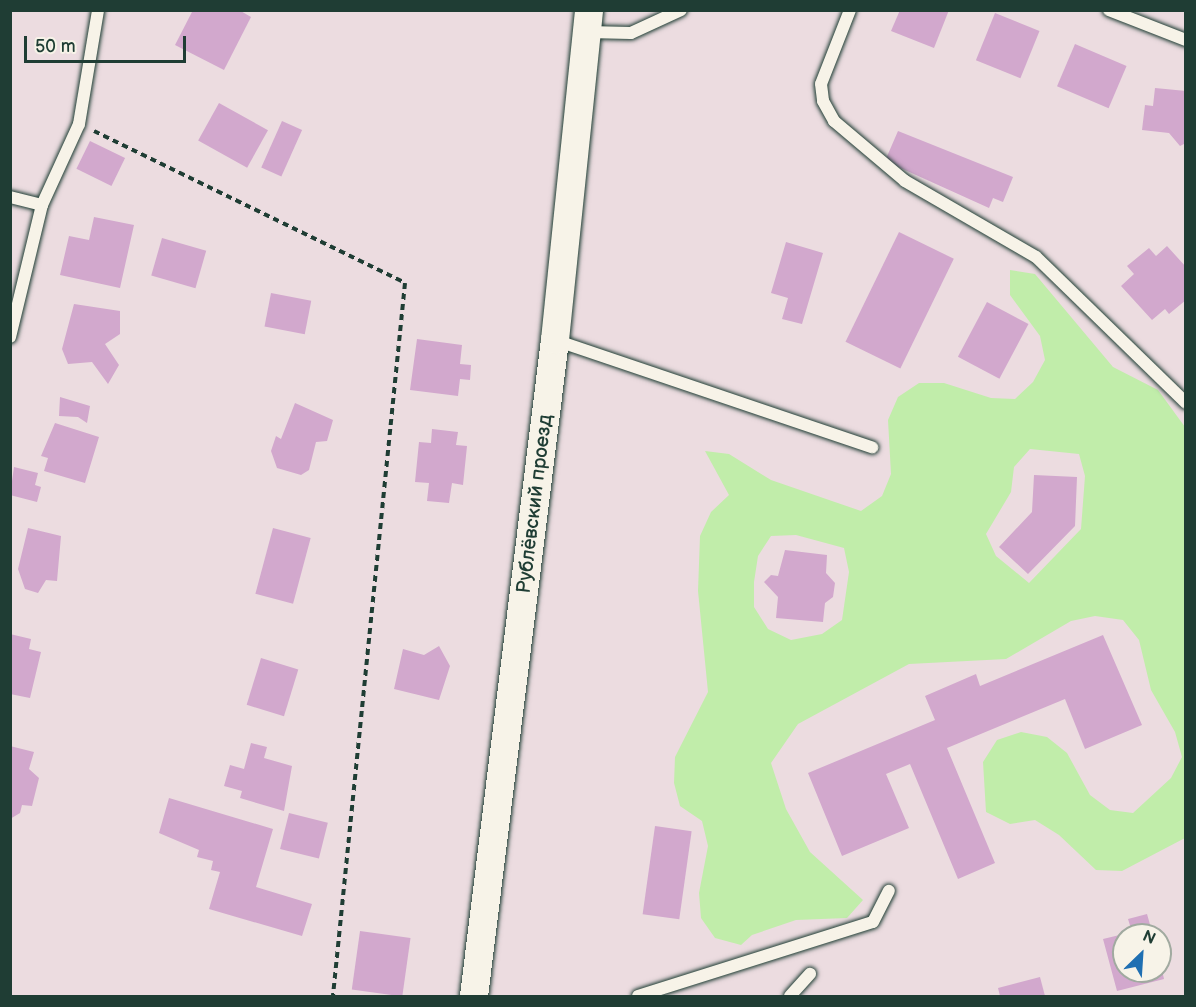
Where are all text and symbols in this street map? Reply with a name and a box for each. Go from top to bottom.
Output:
scale bar [27,24,189,62]
text: 50 m [35,36,76,57]
street label: Рублёвский проезд [512,413,558,595]
north arrow [1112,923,1172,983]
text: N [1140,927,1158,949]

